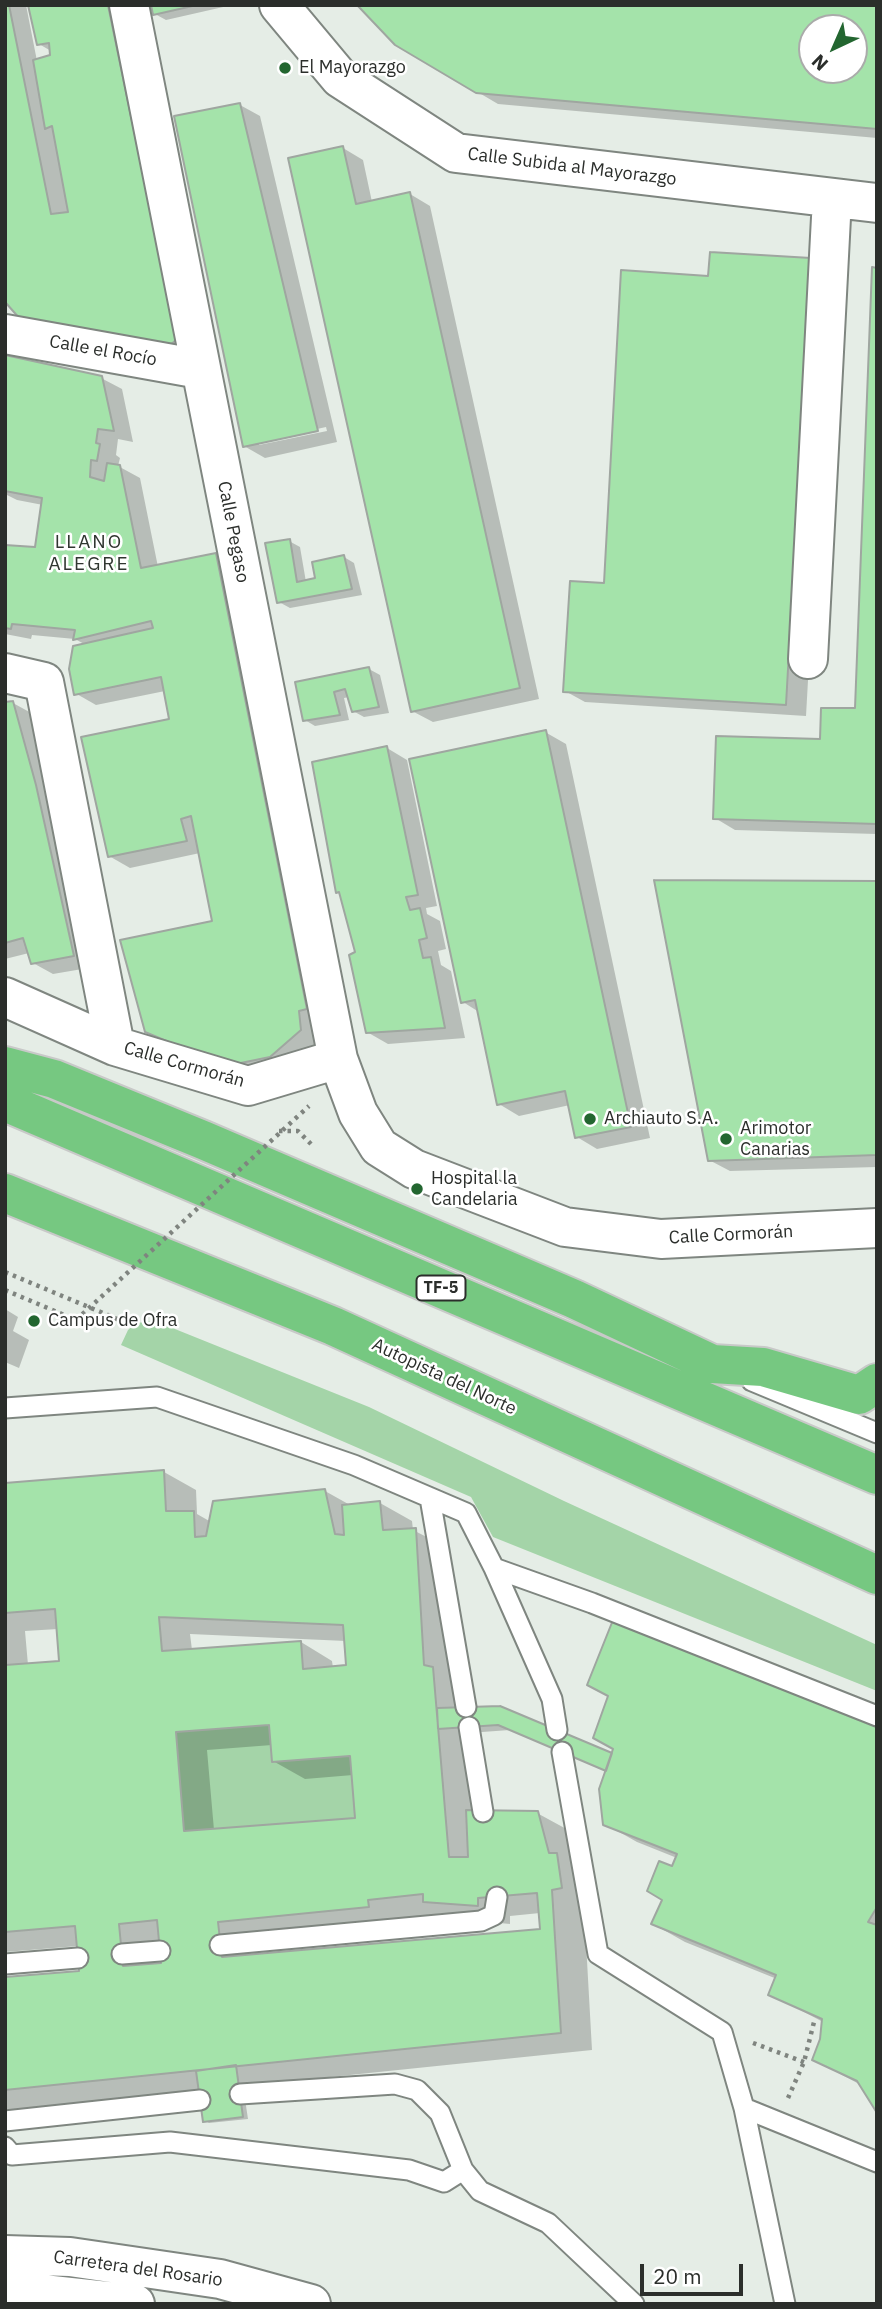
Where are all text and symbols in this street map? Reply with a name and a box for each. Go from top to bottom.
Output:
north arrow [798,14,868,84]
text: N [807,49,833,76]
place label: El Mayorazgo [299,57,406,79]
marker: El Mayorazgo [277,60,293,76]
street label: Calle Subida al Mayorazgo [466,143,678,191]
street label: Calle el Rocío [48,331,158,371]
street label: Calle Pegaso [213,479,253,585]
district label: LLANO ALEGRE [49,532,129,576]
street label: Calle Cormorán [121,1037,247,1093]
place label: Archiauto S.A. [604,1108,719,1130]
marker: Archiauto S.A. [582,1111,598,1127]
place label: Arimotor Canarias [740,1118,811,1160]
marker: Arimotor Canarias [718,1131,734,1147]
place label: Hospital la Candelaria [431,1168,518,1210]
marker: Hospital la Candelaria [409,1181,425,1197]
street label: Calle Cormorán [668,1221,794,1249]
road number: TF-5 [416,1276,466,1300]
place label: Campus de Ofra [48,1310,177,1332]
marker: Campus de Ofra [26,1313,42,1329]
street label: Autopista del Norte [368,1334,520,1420]
street label: Carretera del Rosario [52,2246,224,2292]
scale bar [644,2250,747,2294]
text: 20 m [653,2262,702,2290]

